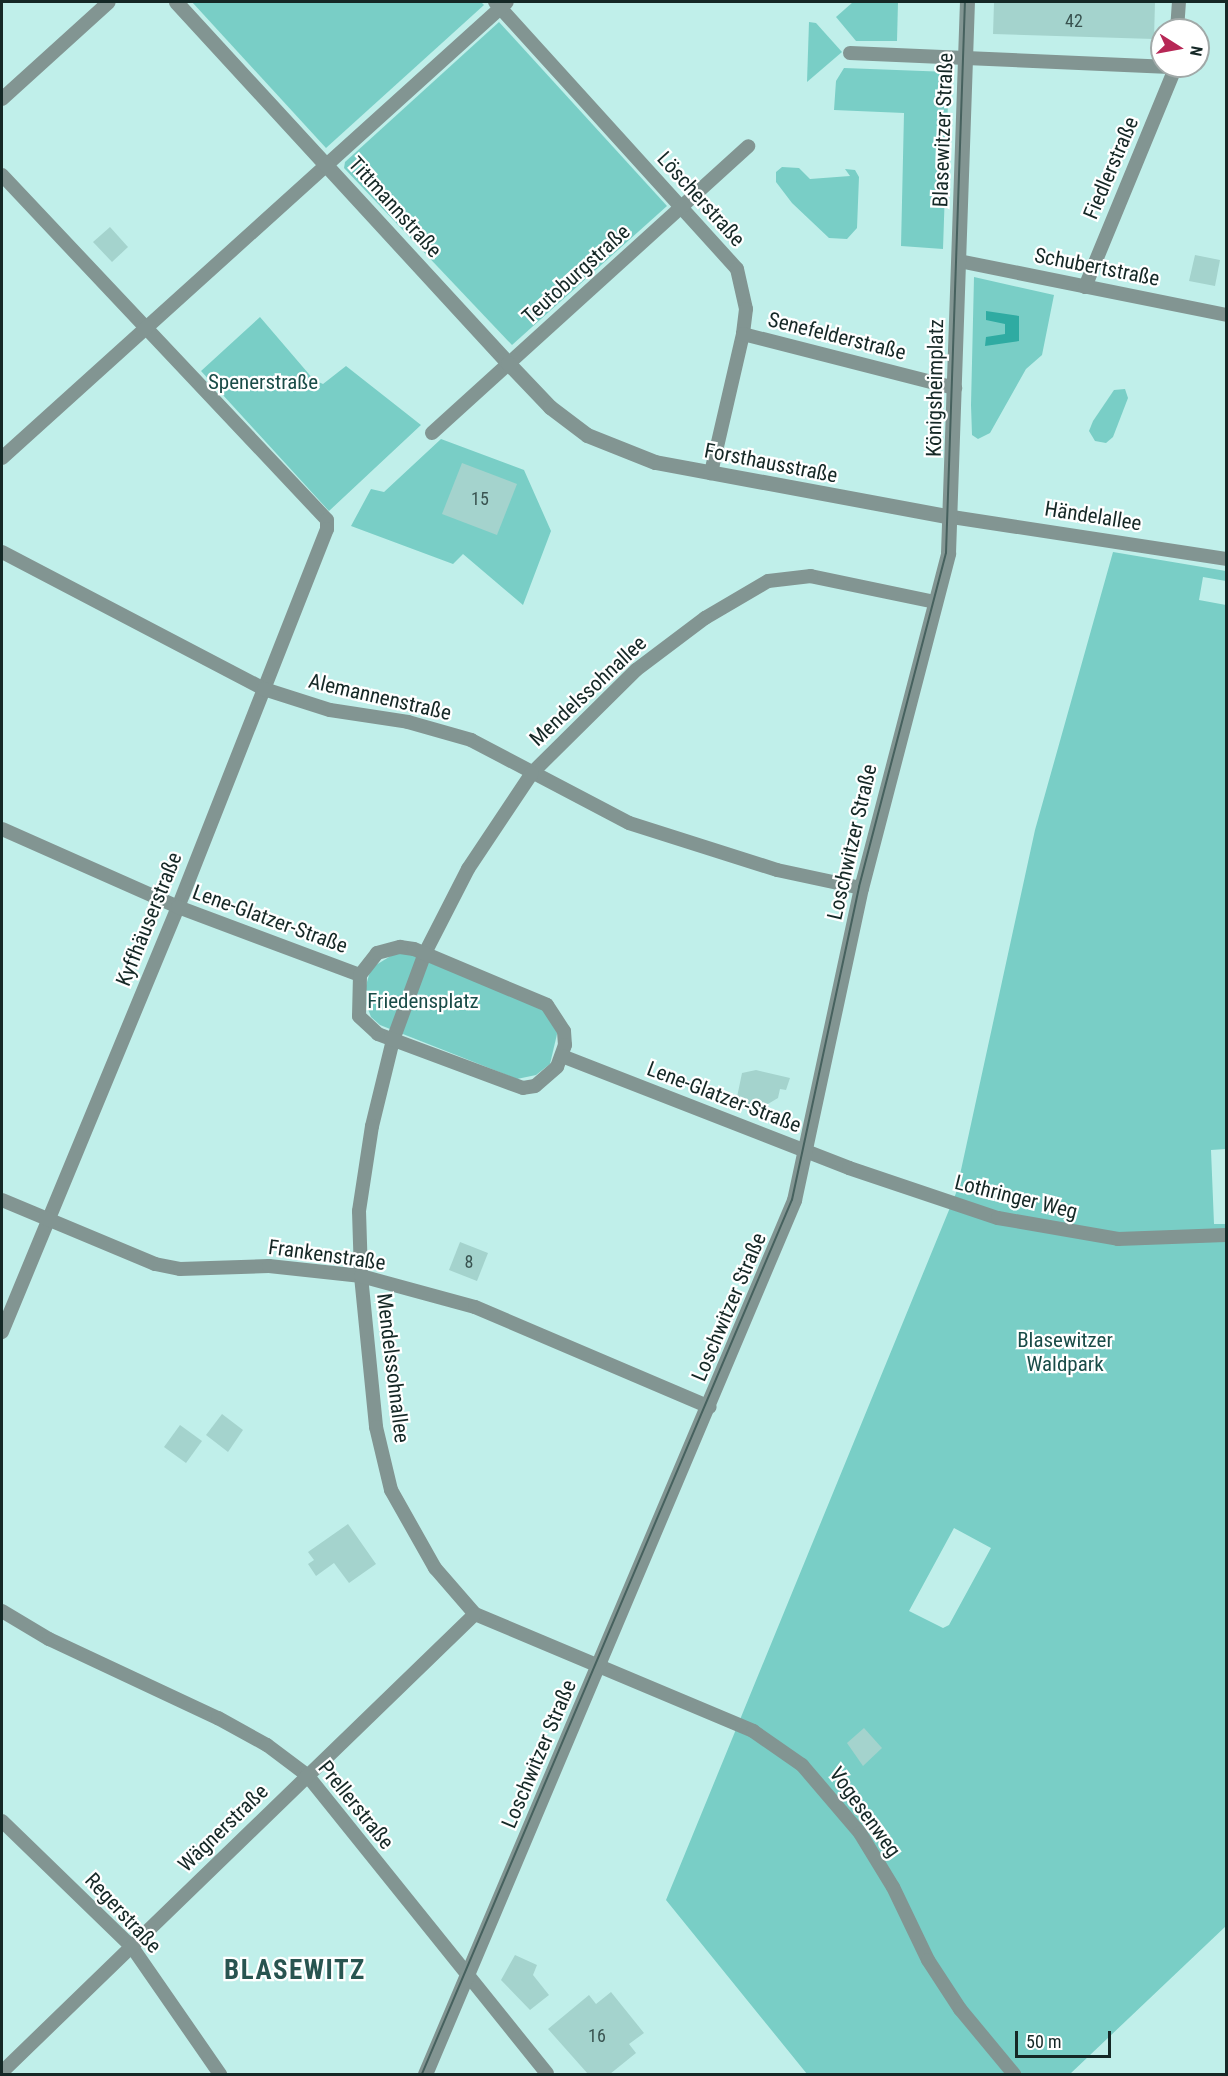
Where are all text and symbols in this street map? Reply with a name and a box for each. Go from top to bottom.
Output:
house number: 42 [1065,10,1083,32]
north arrow [1150,18,1210,78]
text: N [1186,45,1206,58]
street label: Blasewitzer Straße [928,52,958,208]
street label: Fiedlerstraße [1078,113,1144,223]
street label: Löscherstraße [652,146,750,252]
street label: Tittmannstraße [343,151,447,263]
street label: Teutoburgstraße [517,219,635,329]
street label: Schubertstraße [1032,243,1162,291]
street label: Senefelderstraße [765,307,909,365]
street label: Königsheimplatz [921,319,949,457]
park label: Spenerstraße [208,369,318,395]
street label: Forsthausstraße [702,438,840,488]
house number: 15 [471,488,489,510]
street label: Händelallee [1043,496,1143,536]
street label: Mendelssohnallee [524,631,652,751]
street label: Alemannenstraße [306,668,454,726]
street label: Loschwitzer Straße [822,762,882,922]
street label: Kyffhäuserstraße [111,848,187,990]
street label: Lene-Glatzer-Straße [189,879,351,959]
park label: Friedensplatz [367,988,479,1014]
street label: Lene-Glatzer-Straße [643,1056,805,1138]
street label: Lothringer Weg [952,1170,1080,1224]
street label: Loschwitzer Straße [686,1229,772,1385]
street label: Frankenstraße [267,1234,387,1276]
house number: 8 [465,1251,473,1273]
street label: Mendelssohnallee [371,1292,415,1444]
park label: Blasewitzer Waldpark [1017,1327,1113,1377]
street label: Loschwitzer Straße [496,1676,582,1832]
street label: Prellerstraße [313,1756,399,1854]
street label: Vogesenweg [824,1762,906,1862]
street label: Wägnerstraße [173,1779,273,1877]
street label: Regerstraße [80,1868,166,1958]
district label: BLASEWITZ [224,1955,366,1987]
scale bar [1018,2019,1114,2057]
house number: 16 [588,2025,606,2047]
text: 50 m [1026,2031,1061,2052]

